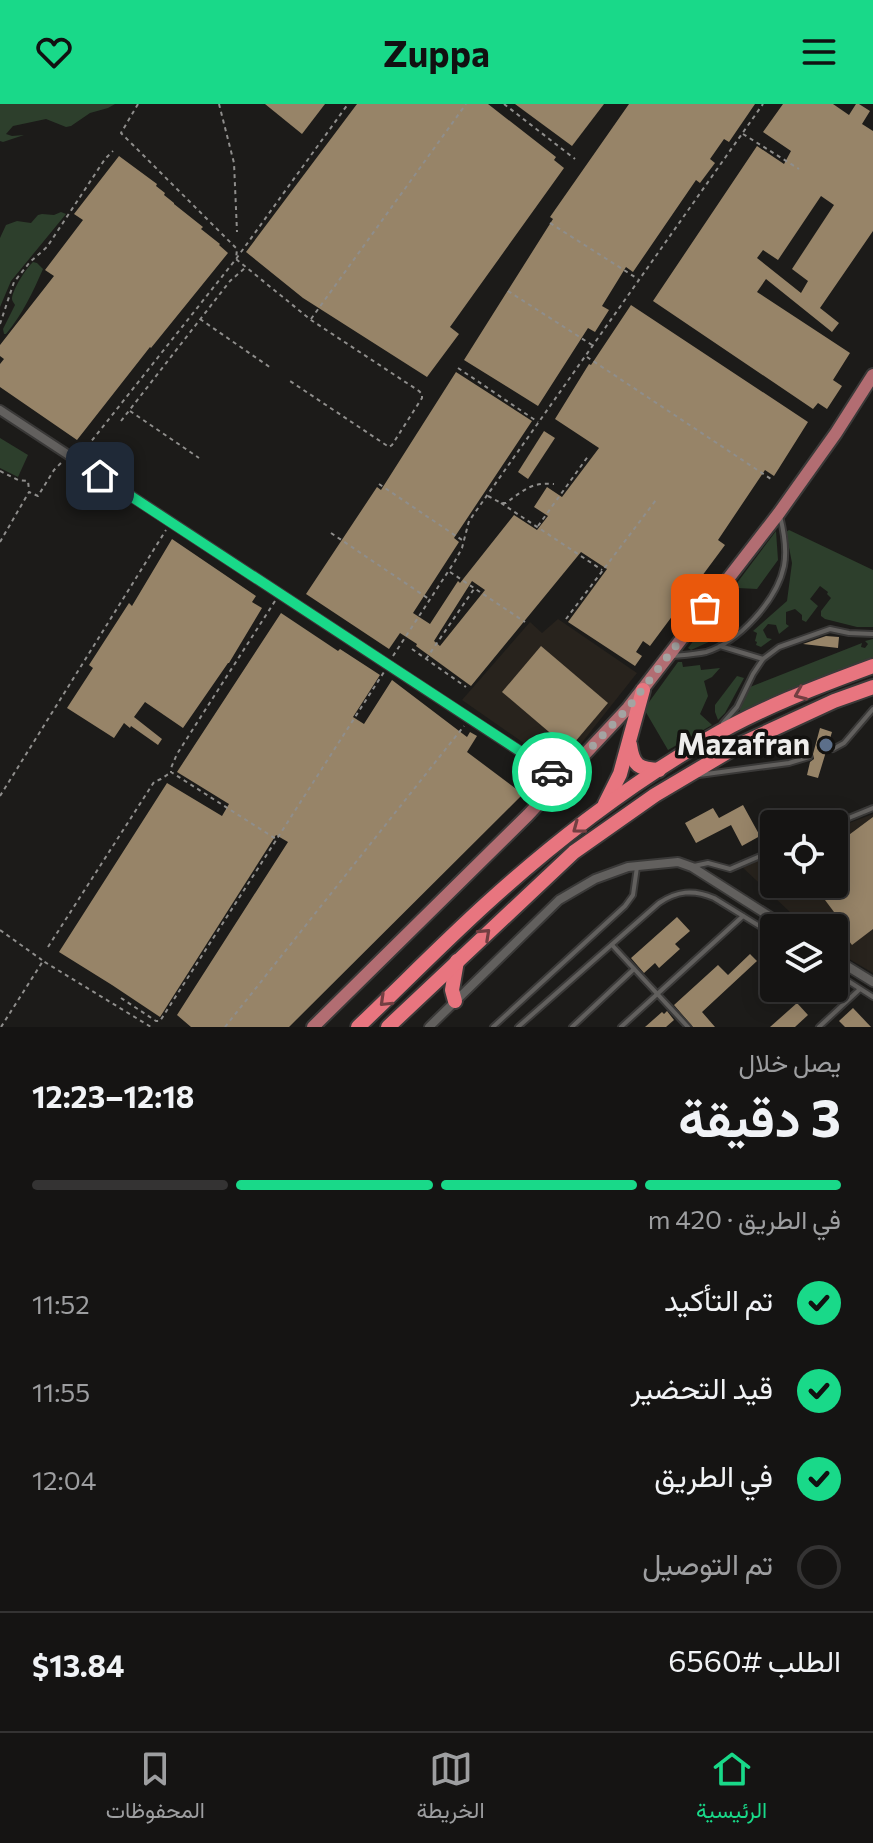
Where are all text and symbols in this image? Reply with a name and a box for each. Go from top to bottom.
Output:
icon: heart [32,30,76,74]
text: Zuppa [383,30,490,74]
icon: menu [797,30,841,74]
pin [66,442,134,510]
icon: home [78,454,122,498]
pin [671,574,739,642]
icon: bag [683,586,727,630]
one-way arrow [794,685,808,701]
place label: Mazafran [677,724,810,761]
courier [512,732,592,812]
marker: Mazafran [817,736,835,754]
icon: car [530,750,574,794]
map controls [760,810,848,1002]
button: locate [760,810,848,898]
one-way arrow [572,818,587,832]
button: layers [760,914,848,1002]
one-way arrow [476,929,490,944]
one-way arrow [380,992,394,1007]
text: يصل خلال [738,1046,841,1077]
text: 12:18–12:23 [32,1077,194,1114]
text: 3 دقيقة [678,1084,841,1148]
text: في الطريق · 420 m [648,1203,841,1234]
text: تم التأكيد [664,1280,773,1317]
icon: check [797,1281,841,1325]
text: 11:52 [32,1288,90,1319]
text: قيد التحضير [631,1368,773,1405]
icon: check [797,1369,841,1413]
text: 11:55 [32,1376,90,1407]
text: في الطريق [654,1456,773,1493]
icon: check [797,1457,841,1501]
text: 12:04 [32,1464,96,1495]
text: تم التوصيل [642,1544,773,1581]
text: الطلب #6560 [668,1641,841,1678]
text: $13.84 [32,1646,124,1683]
tab: المحفوظات [106,1747,205,1830]
tab: الخريطة [416,1747,485,1830]
tab: الرئيسية [696,1747,767,1830]

